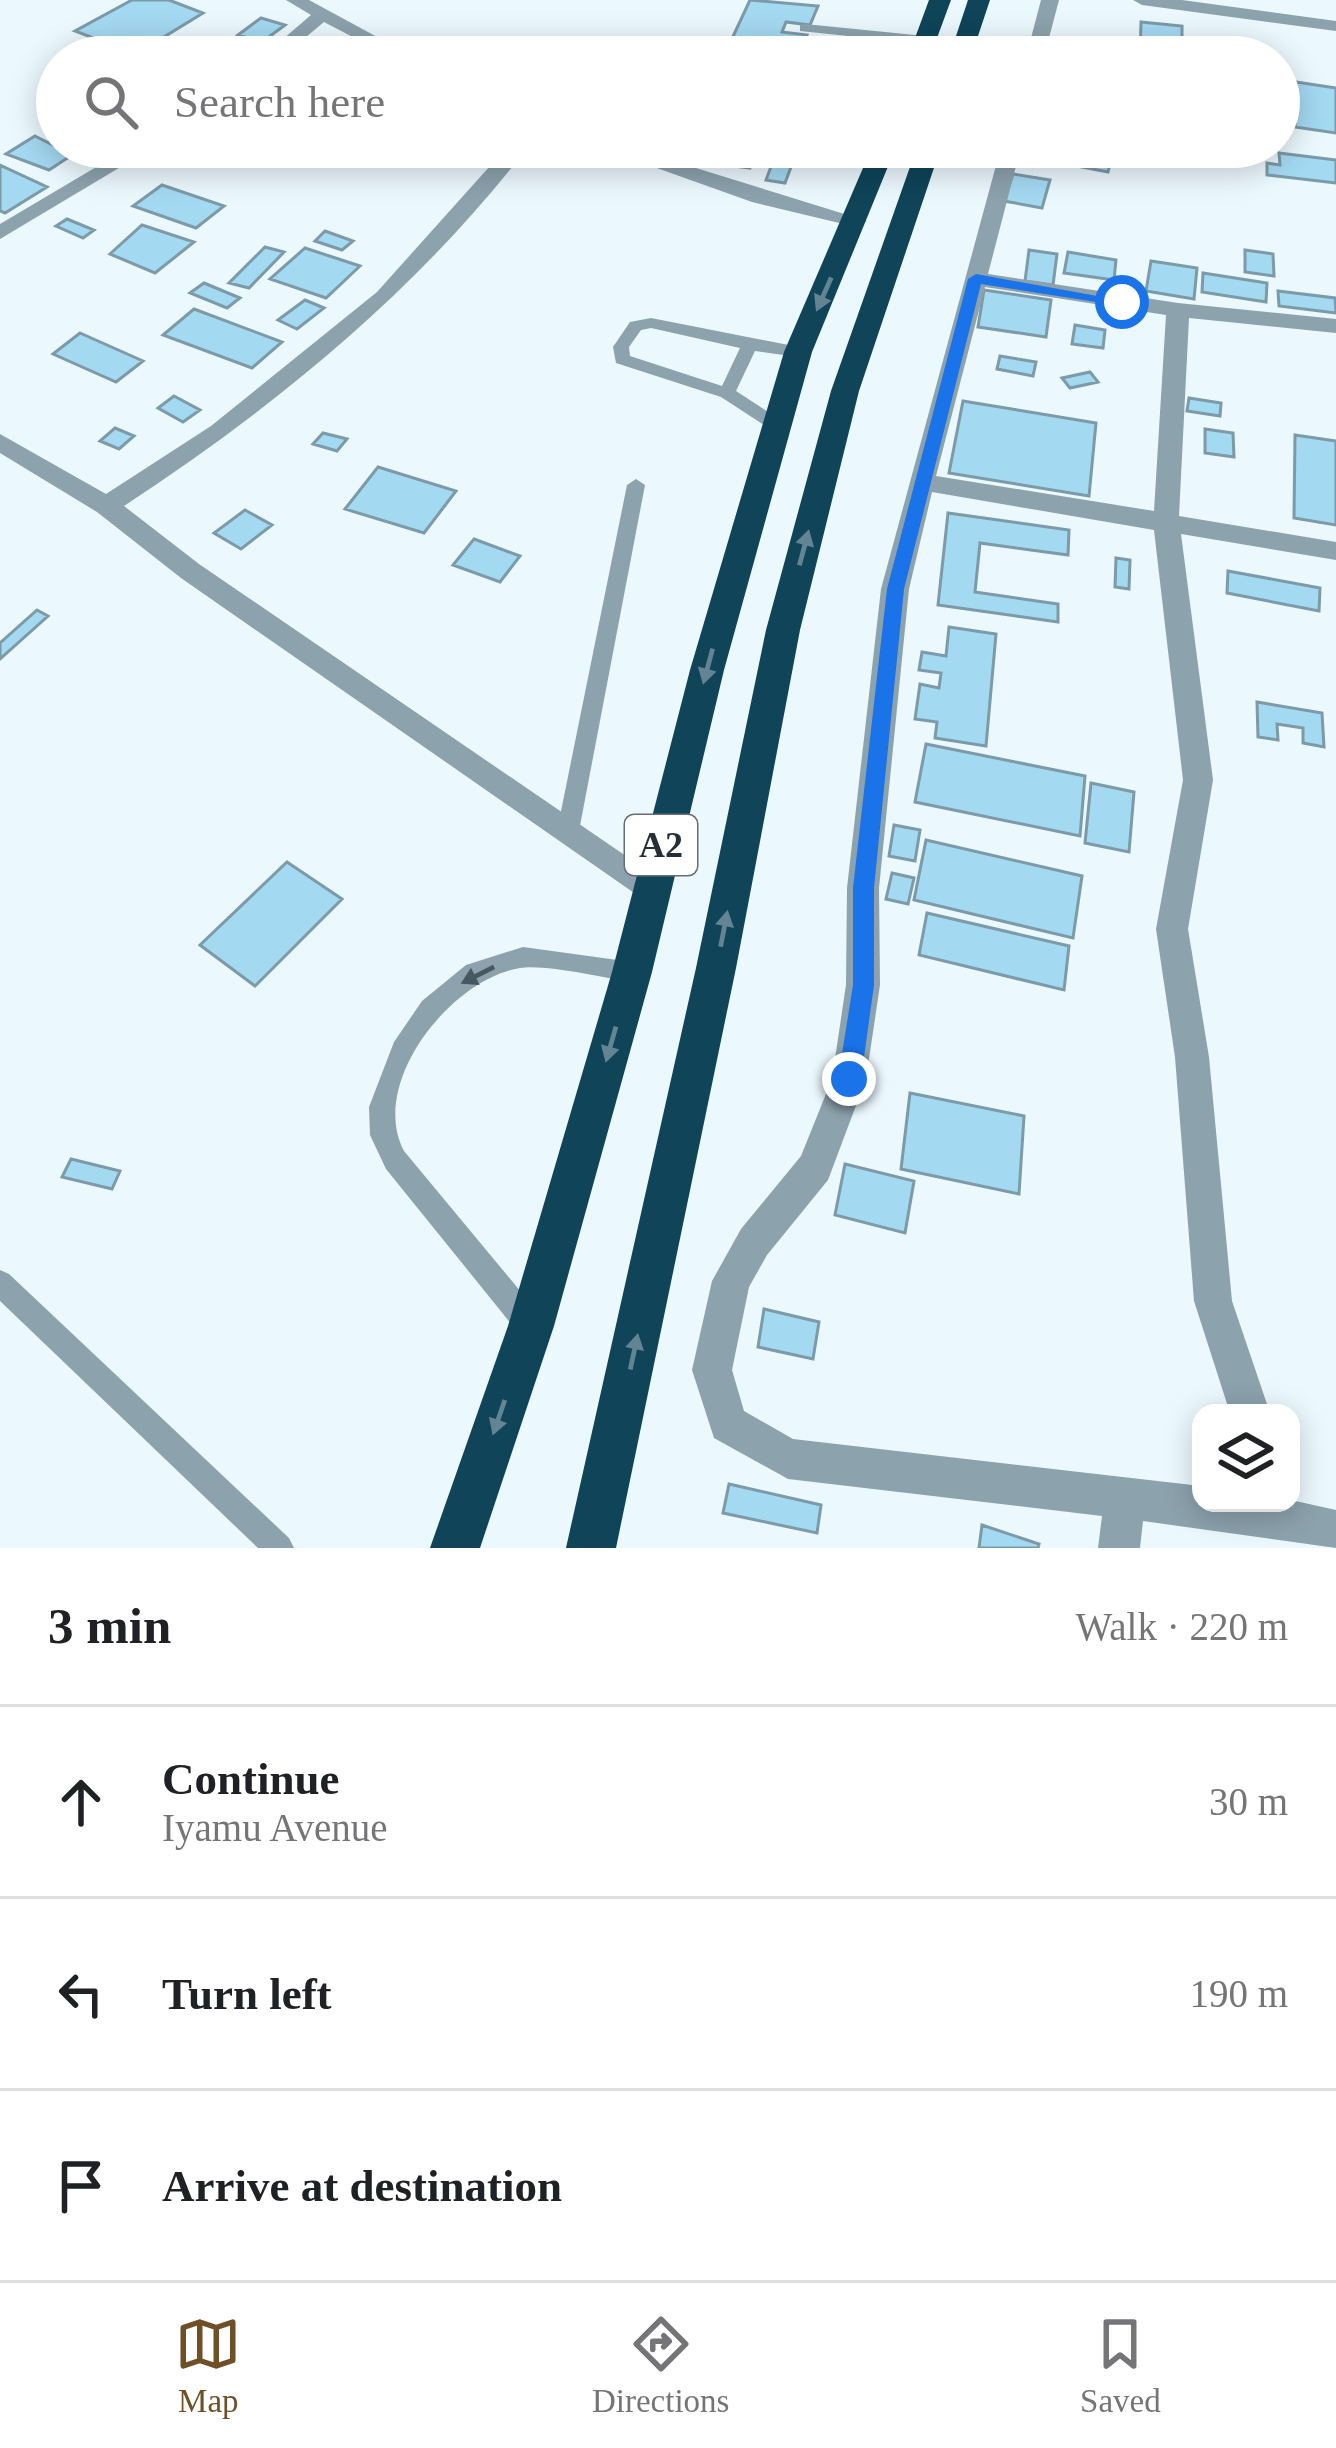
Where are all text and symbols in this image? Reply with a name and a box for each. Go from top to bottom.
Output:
search box [36,36,1300,168]
icon: search [78,69,144,135]
text: Search here [174,77,385,127]
route start [1095,275,1149,329]
one-way arrow [813,277,833,312]
one-way arrow [796,529,815,566]
one-way arrow [698,648,716,685]
road number: A2 [625,815,697,875]
one-way arrow [715,910,734,947]
one-way arrow [460,964,495,984]
one-way arrow [601,1026,619,1062]
route end [822,1052,876,1106]
one-way arrow [625,1332,644,1370]
one-way arrow [489,1399,508,1436]
map controls [1192,1404,1300,1512]
button: layers [1192,1404,1300,1512]
text: 3 min [48,1598,171,1654]
text: Walk · 220 m [1076,1605,1288,1648]
text: Continue [162,1754,340,1804]
icon: ahead [48,1769,114,1835]
text: 30 m [1209,1780,1288,1823]
text: Iyamu Avenue [162,1806,388,1849]
icon: left [48,1961,114,2027]
text: Turn left [162,1969,332,2019]
text: 190 m [1189,1972,1288,2015]
icon: arrive [48,2153,114,2219]
text: Arrive at destination [162,2161,562,2211]
tab: Map [175,2311,241,2420]
tab: Directions [592,2311,729,2420]
tab: Saved [1080,2311,1161,2420]

